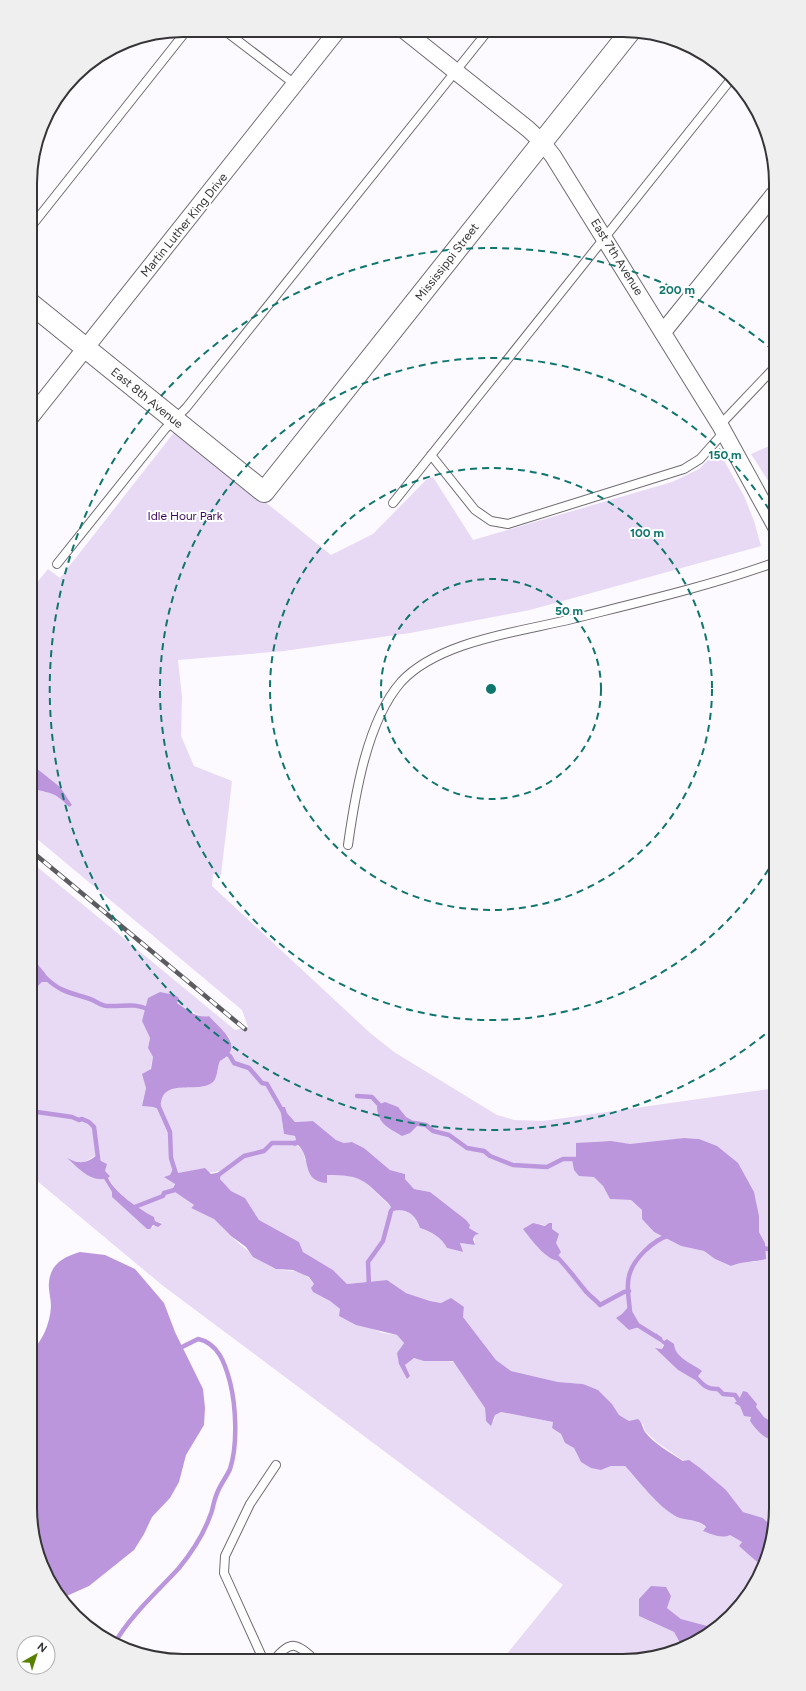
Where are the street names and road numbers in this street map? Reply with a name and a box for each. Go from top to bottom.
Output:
street label: Martin Luther King Drive [138,170,231,280]
street label: East 7th Avenue [588,216,646,298]
street label: Mississippi Street [412,220,482,304]
street label: East 8th Avenue [108,365,186,432]

